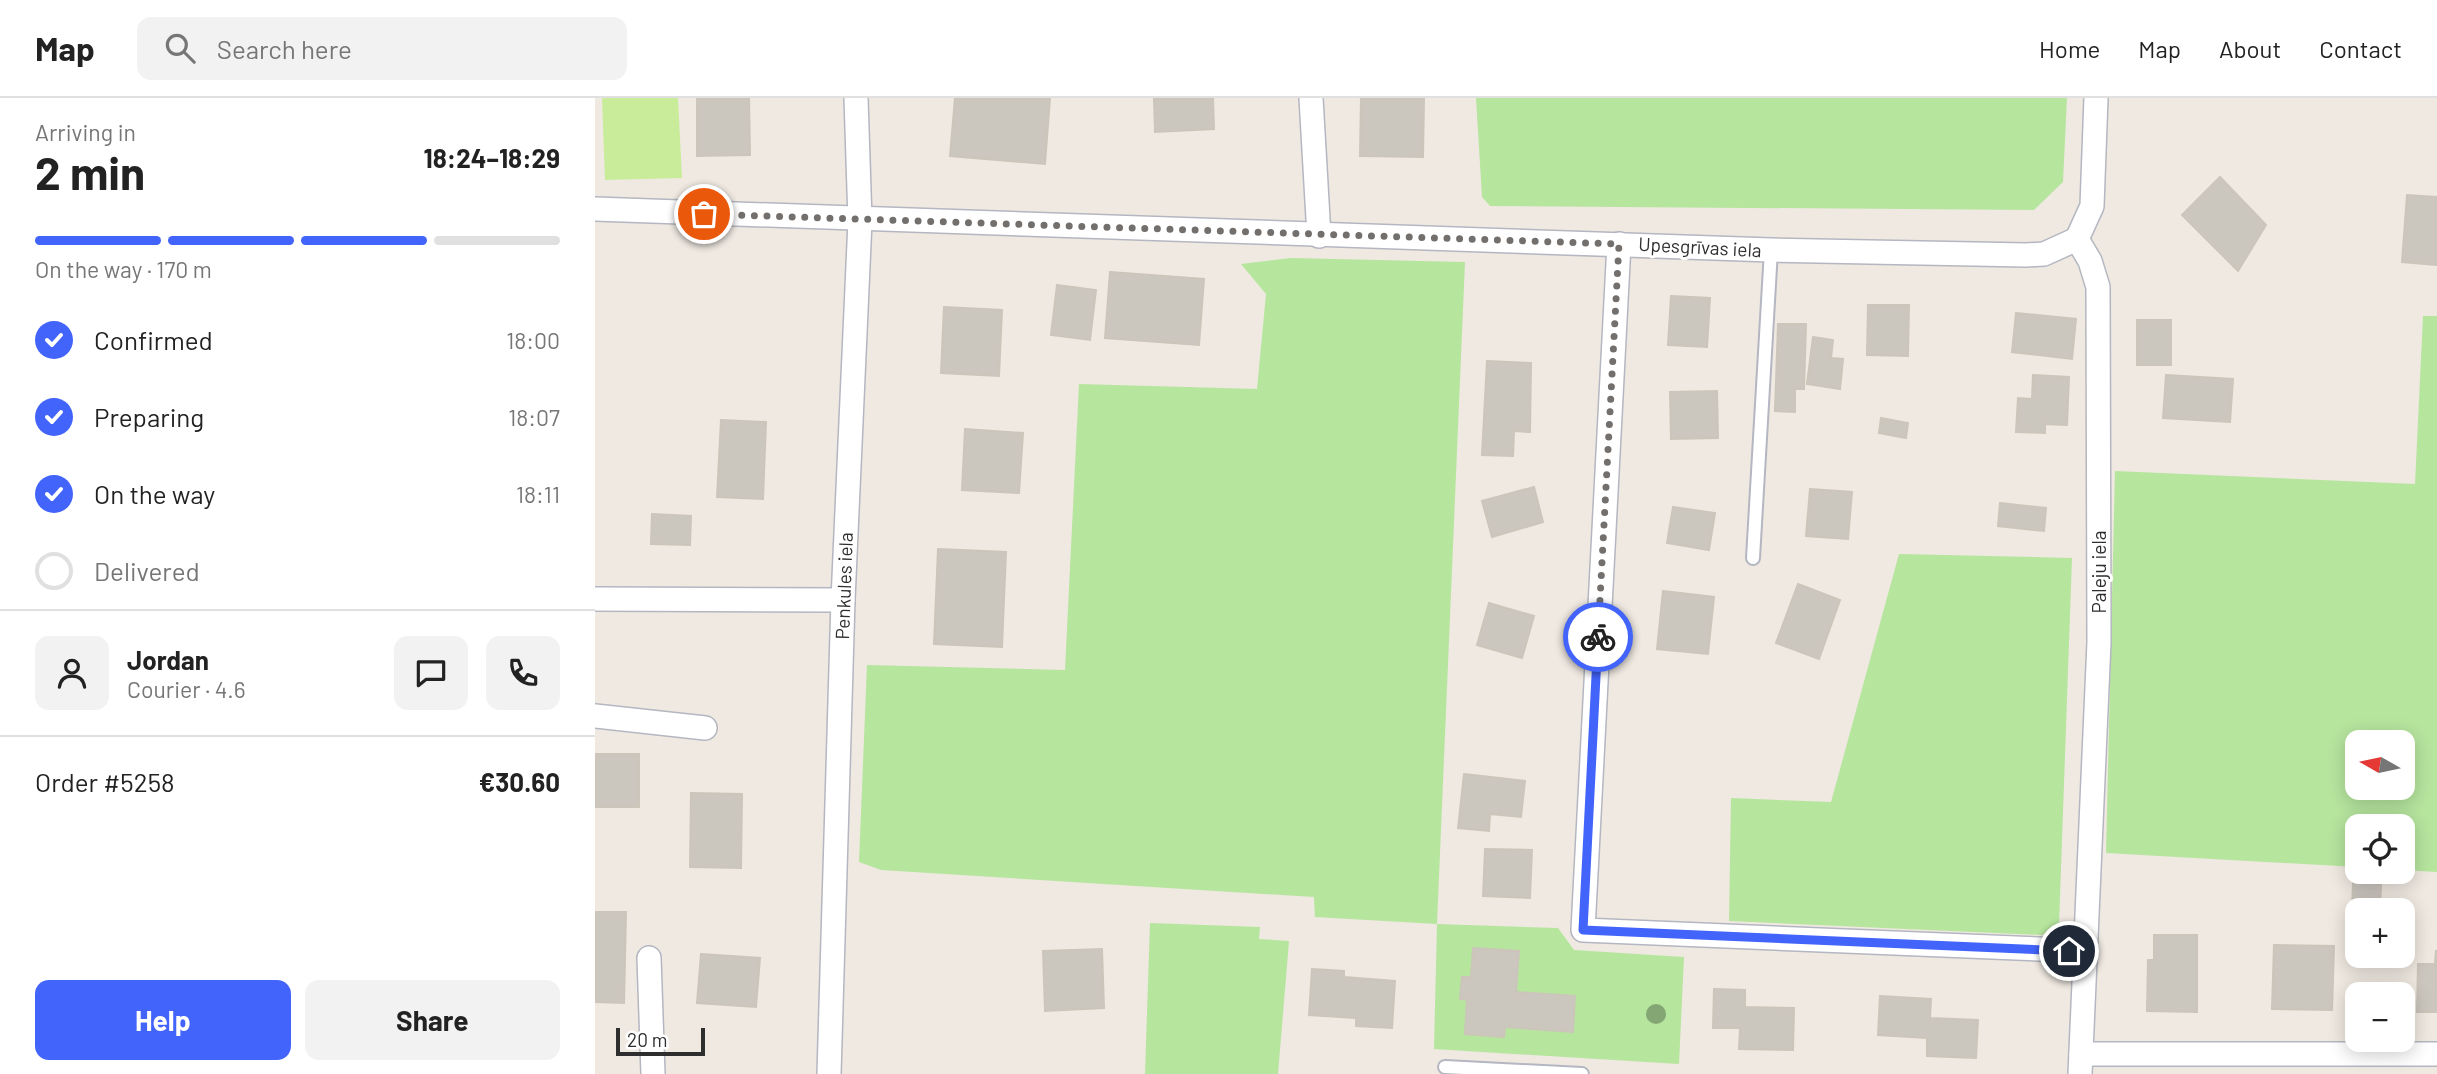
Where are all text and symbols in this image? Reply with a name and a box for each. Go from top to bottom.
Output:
search box [137,17,627,80]
text: Map [35,28,95,68]
icon: search [161,29,199,67]
text: Search here [217,33,352,64]
text: Home [2039,34,2100,63]
text: Map [2138,34,2181,63]
text: About [2219,34,2281,63]
text: Contact [2319,34,2402,63]
text: Arriving in [35,118,136,146]
text: 18:24–18:29 [423,142,560,173]
text: 2 min [35,144,145,199]
pin [674,184,734,244]
icon: bag [685,195,723,233]
street label: Upesgrīvas iela [1638,232,1762,261]
text: On the way · 170 m [35,255,212,283]
icon: check [35,321,73,359]
text: Confirmed [94,324,213,355]
text: 18:00 [506,326,560,354]
icon: check [35,398,73,436]
text: Preparing [94,401,204,432]
text: 18:07 [508,403,560,431]
icon: check [35,475,73,513]
text: On the way [94,478,215,509]
text: 18:11 [516,480,560,508]
street label: Paleju iela [2087,530,2110,614]
street label: Penkules iela [830,532,857,640]
text: Delivered [94,555,200,586]
courier [1563,602,1633,672]
icon: bike [1579,618,1617,656]
button: person [35,636,109,710]
button: chat [394,636,468,710]
button: phone [486,636,560,710]
text: Jordan [127,644,209,675]
text: Courier · 4.6 [127,675,246,703]
north arrow [2345,730,2415,800]
map controls [2345,730,2415,1052]
text: Order #5258 [35,766,175,797]
text: €30.60 [479,766,560,797]
button: locate [2345,814,2415,884]
button: + [2345,898,2415,968]
pin [2039,921,2099,981]
icon: home [2050,932,2088,970]
button: Help [35,980,291,1060]
button: Share [305,980,560,1060]
button: − [2345,982,2415,1052]
scale bar [616,1025,705,1057]
text: 20 m [627,1028,667,1051]

